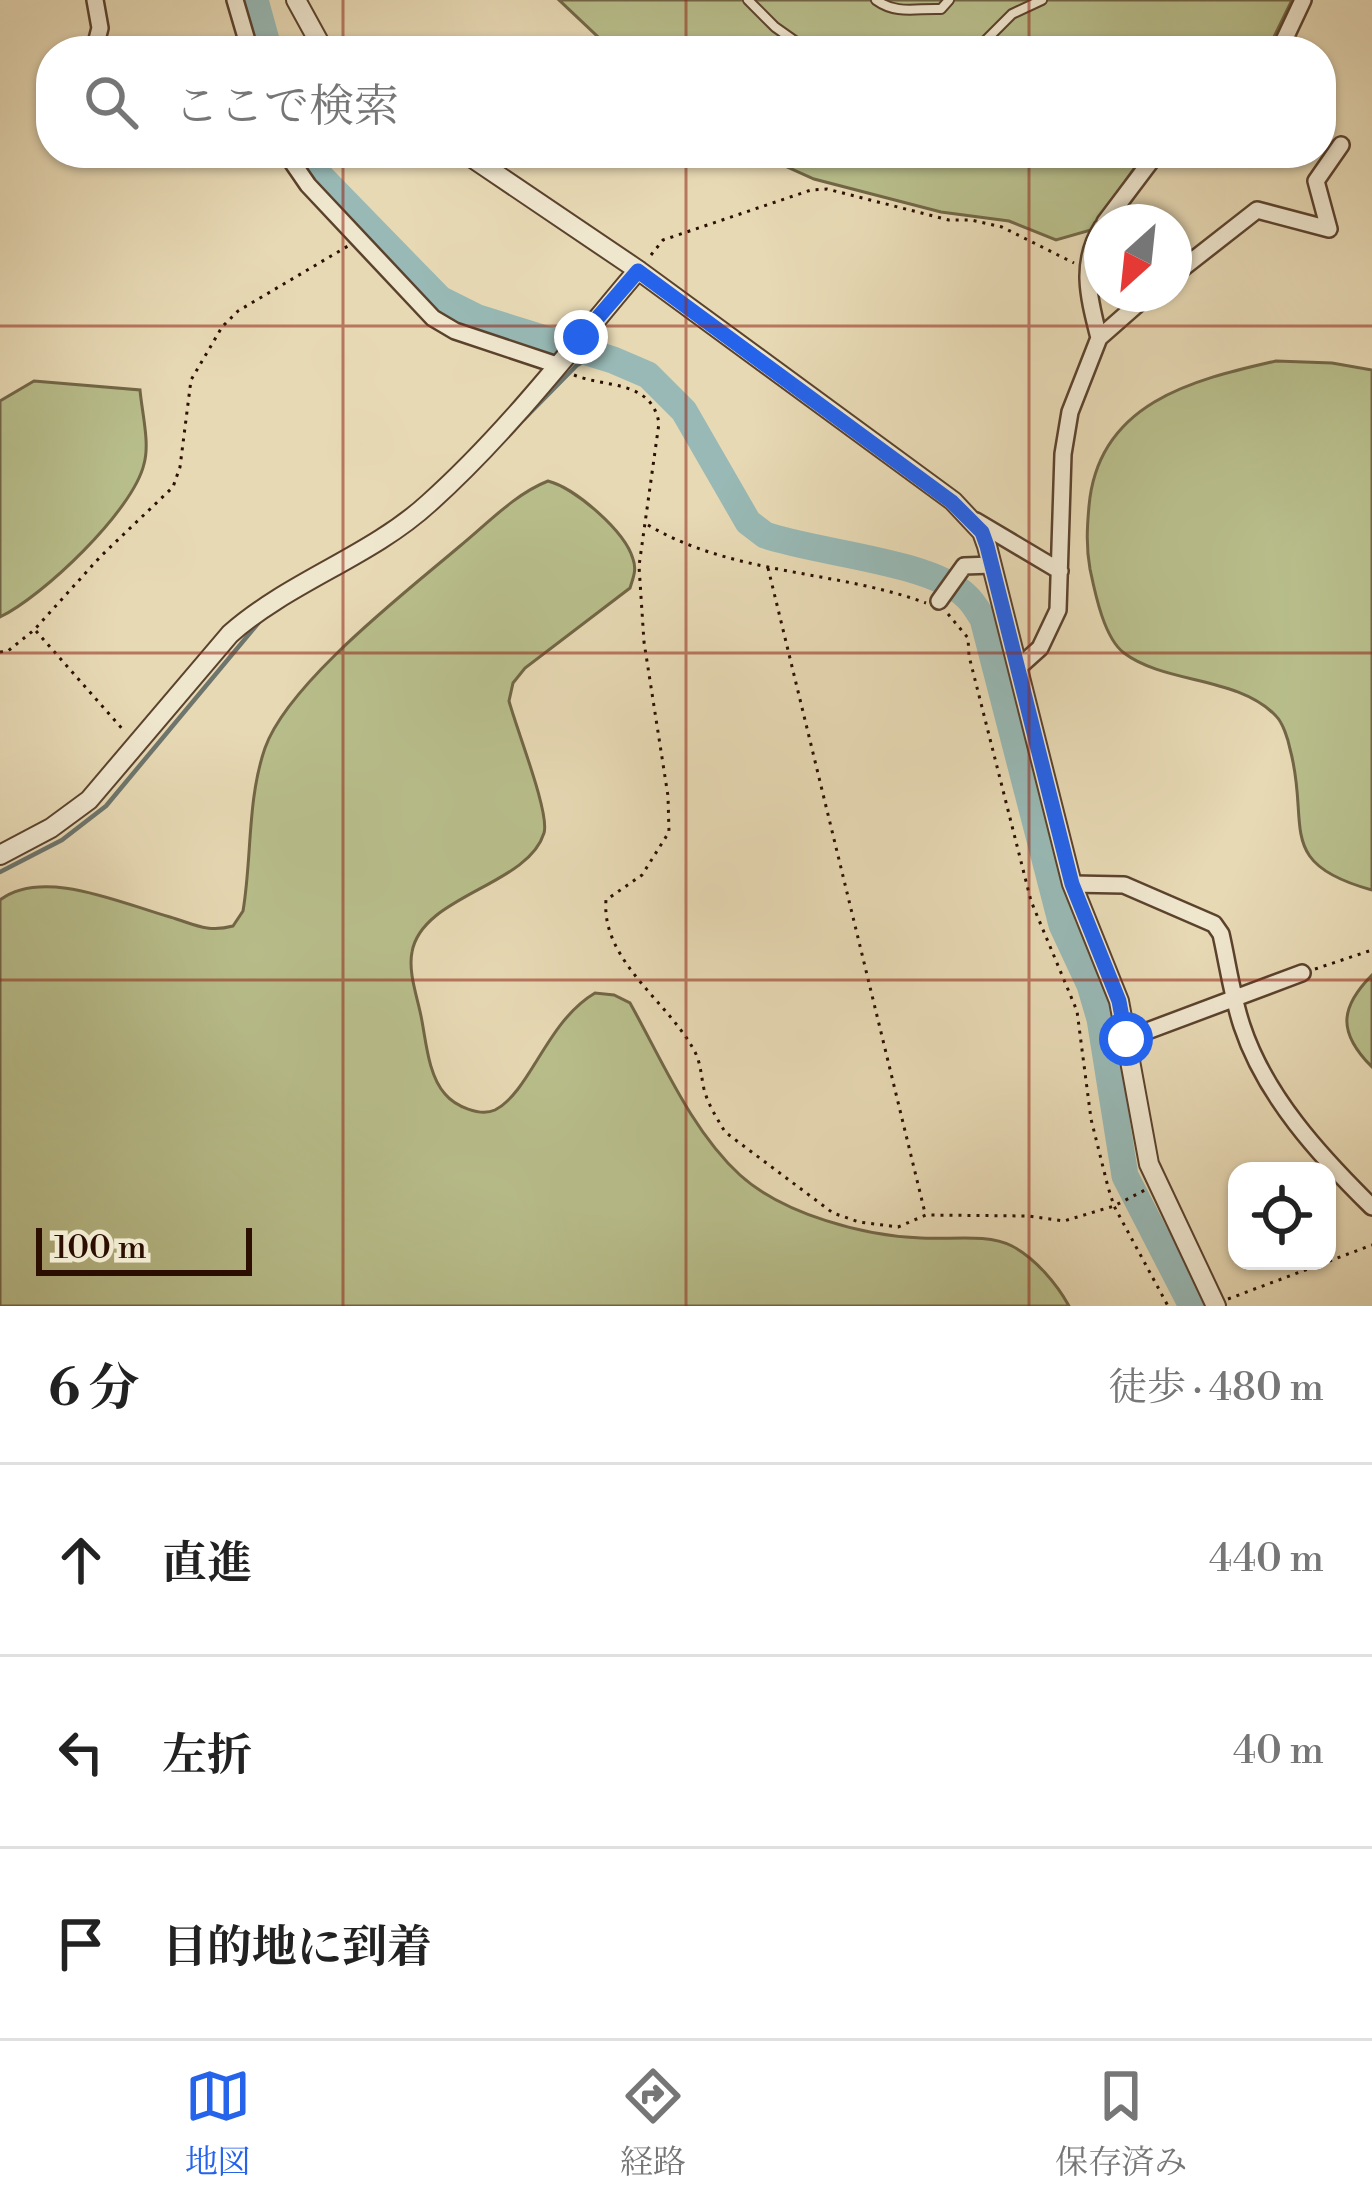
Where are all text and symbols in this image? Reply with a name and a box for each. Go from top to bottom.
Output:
search box [36,36,1336,168]
icon: search [78,69,144,135]
text: ここで検索 [174,79,399,136]
north arrow [1084,204,1192,312]
route end [554,310,608,364]
route start [1099,1012,1153,1066]
map controls [1228,1162,1336,1270]
button: locate [1228,1162,1336,1270]
scale bar [36,1222,252,1275]
text: 100 m [54,1228,147,1269]
text: 6 分 [48,1358,139,1422]
text: 徒歩 · 480 m [1108,1364,1324,1413]
icon: ahead [48,1527,114,1593]
text: 440 m [1209,1535,1324,1584]
text: 直進 [162,1536,252,1593]
icon: left [48,1719,114,1785]
text: 40 m [1233,1727,1324,1776]
text: 左折 [162,1728,252,1785]
icon: arrive [48,1911,114,1977]
text: 目的地に到着 [162,1920,432,1977]
tab: 地図 [185,2063,251,2184]
tab: 経路 [620,2063,686,2184]
tab: 保存済み [1055,2063,1187,2184]

